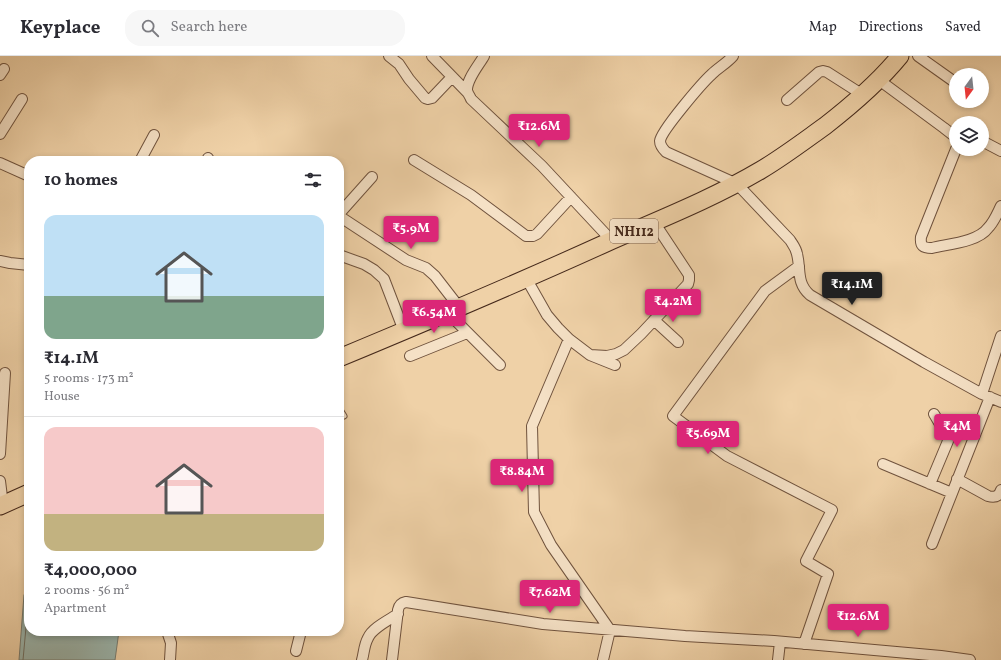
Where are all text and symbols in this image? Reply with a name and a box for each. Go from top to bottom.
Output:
search box [125,10,405,46]
text: Keyplace [20,15,101,41]
icon: search [139,17,161,39]
text: Search here [171,17,247,38]
text: Map [809,18,837,37]
text: Directions [859,18,923,37]
text: Saved [945,18,981,37]
north arrow [949,68,989,108]
map controls [949,68,989,156]
pin: ₹12.6M [506,114,572,148]
button: layers [949,116,989,156]
text: ₹12.6M [518,118,560,136]
text: 10 homes [44,169,118,192]
icon: filters [302,169,324,191]
pin: ₹5.9M [383,216,439,250]
road number: NH112 [610,219,658,243]
text: ₹5.9M [393,220,429,238]
icon: home [148,241,220,313]
pin: ₹14.1M [819,272,885,306]
text: ₹14.1M [831,276,873,294]
pin: ₹4.2M [645,289,701,323]
text: ₹4.2M [654,293,692,311]
pin: ₹6.54M [401,300,467,334]
text: ₹6.54M [412,304,456,322]
text: ₹14.1M [44,347,99,370]
text: 5 rooms · 173 m² [44,370,134,388]
text: House [44,388,80,406]
pin: ₹4M [938,414,976,448]
text: ₹4M [943,418,971,436]
pin: ₹5.69M [675,421,741,455]
text: ₹5.69M [686,425,730,443]
icon: home [148,453,220,525]
pin: ₹8.84M [489,459,555,493]
text: ₹8.84M [500,463,545,481]
text: ₹4,000,000 [44,559,137,582]
pin: ₹7.62M [517,580,583,614]
text: 2 rooms · 56 m² [44,582,129,600]
text: ₹7.62M [529,584,571,602]
text: Apartment [44,600,107,618]
pin: ₹12.6M [825,604,891,638]
text: ₹12.6M [837,608,879,626]

